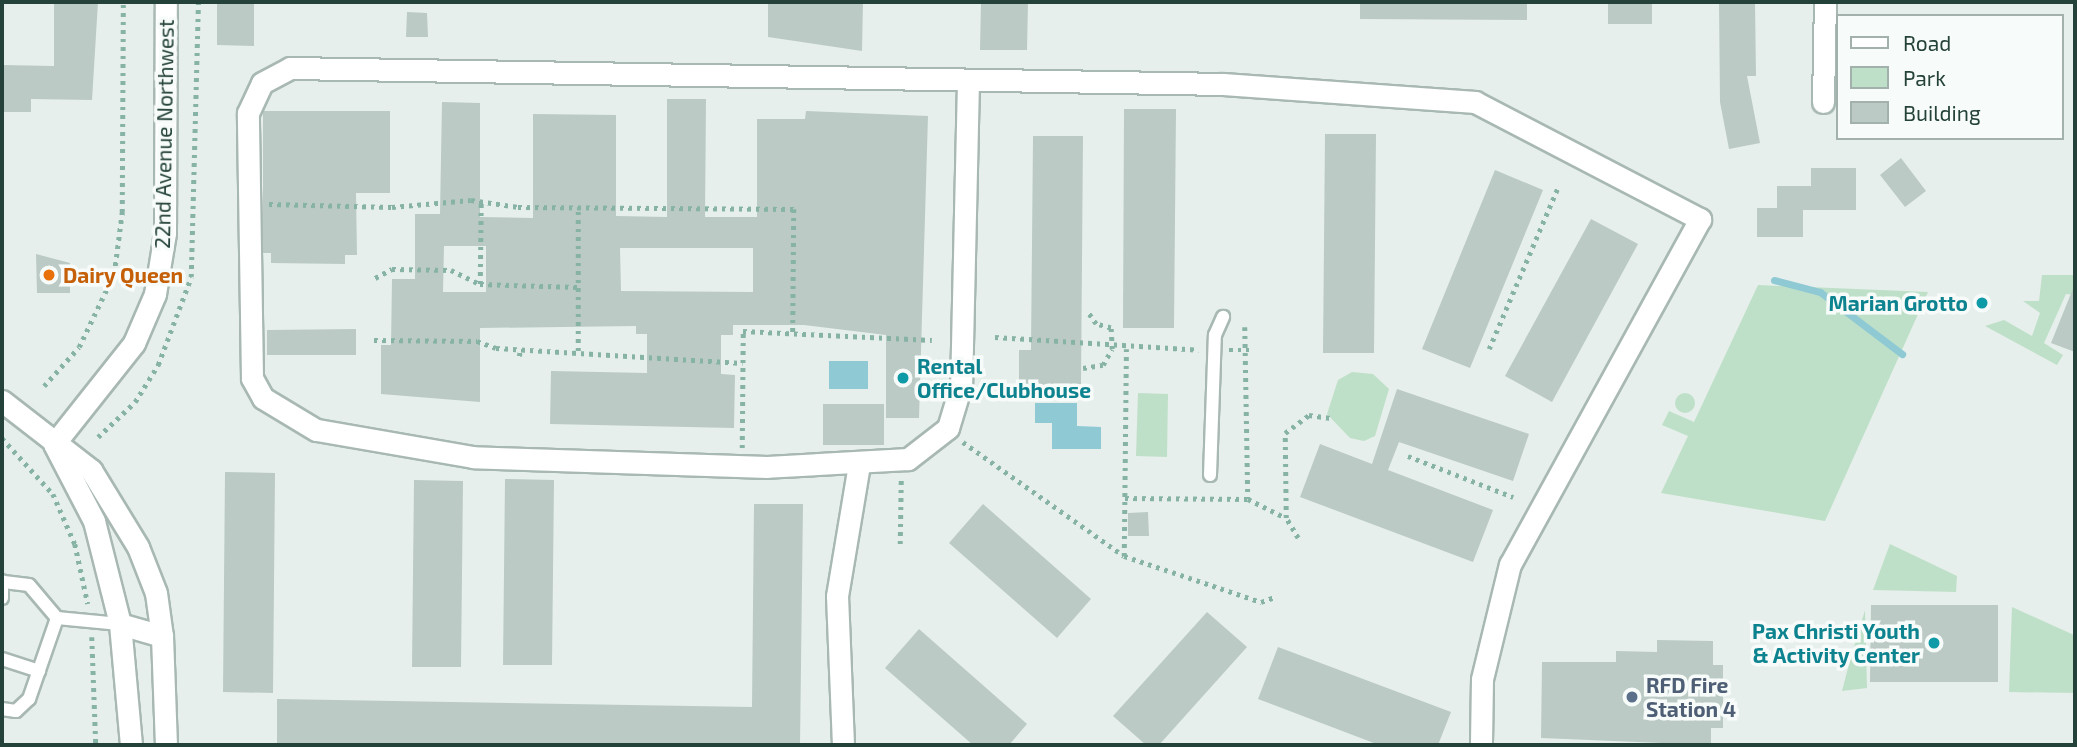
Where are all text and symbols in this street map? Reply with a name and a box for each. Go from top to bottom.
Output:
legend [1836,14,2063,140]
street label: 22nd Avenue Northwest [149,19,179,249]
text: Road [1903,30,1951,55]
text: Park [1903,65,1946,90]
text: Building [1903,100,1981,125]
place label: Dairy Queen [63,262,184,288]
marker: Dairy Queen [41,267,57,283]
place label: Marian Grotto [1829,290,1968,316]
marker: Marian Grotto [1974,295,1990,311]
place label: Rental Office/Clubhouse [917,353,1091,403]
marker: Rental Office/Clubhouse [895,370,911,386]
place label: Pax Christi Youth & Activity Center [1752,618,1920,668]
marker: Pax Christi Youth & Activity Center [1926,635,1942,651]
place label: RFD Fire Station 4 [1646,672,1736,722]
marker: RFD Fire Station 4 [1624,689,1640,705]

